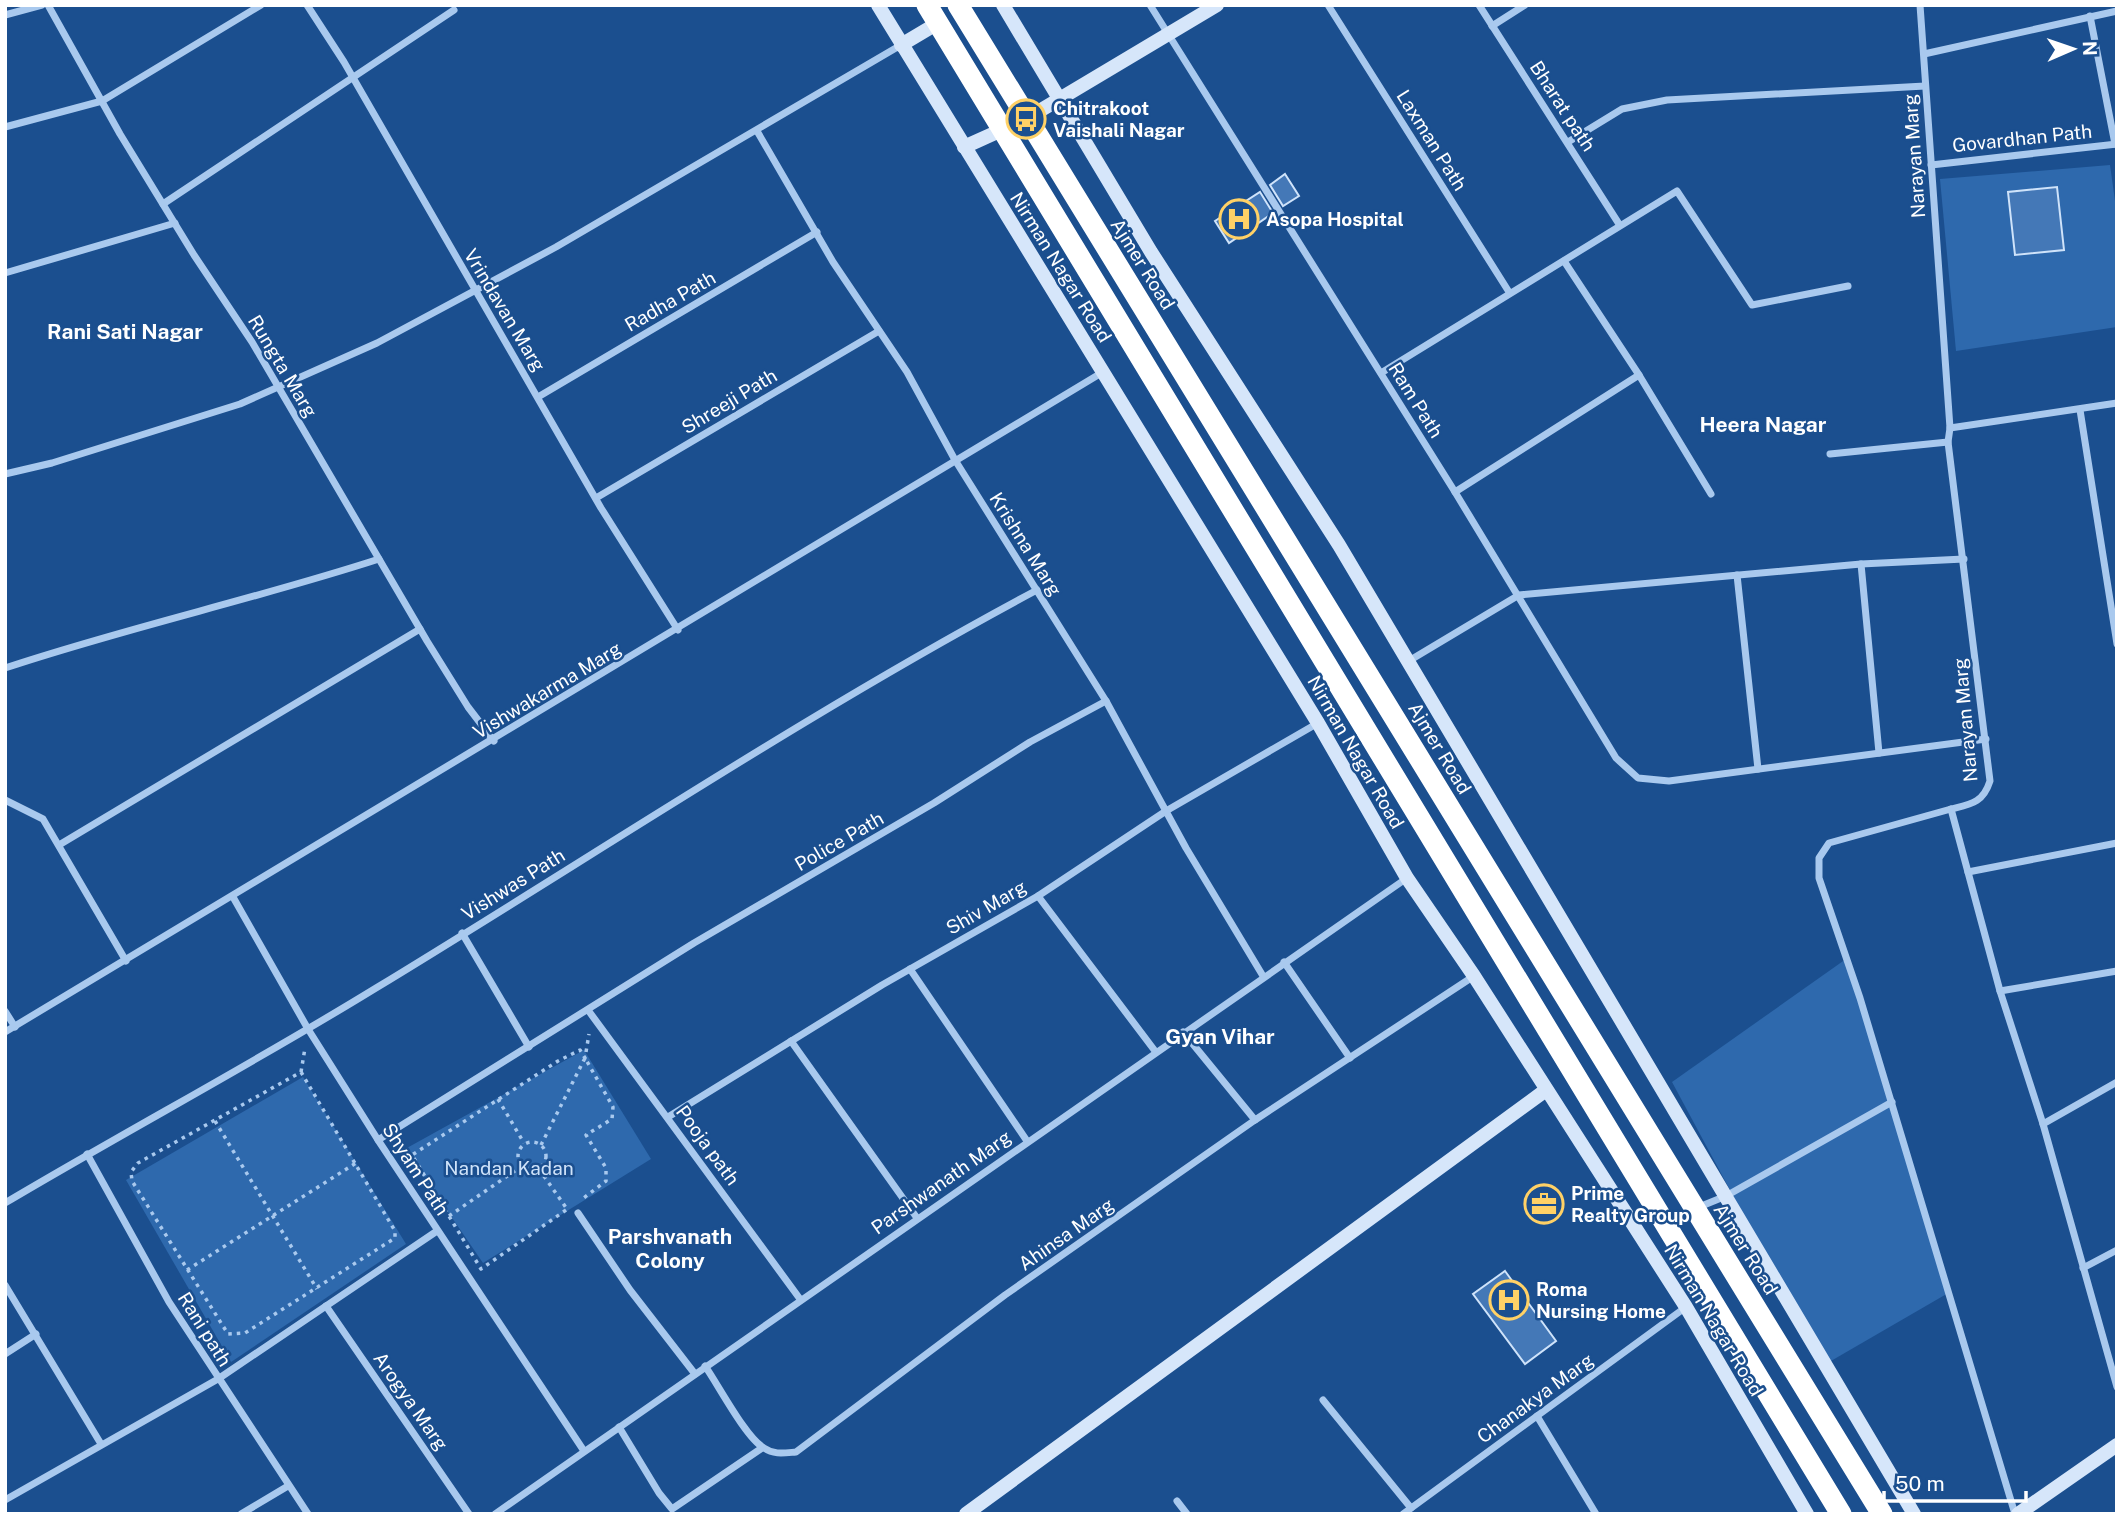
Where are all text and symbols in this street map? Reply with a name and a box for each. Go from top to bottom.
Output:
north arrow [2038,14,2108,84]
text: N [2079,41,2101,56]
street label: Bharat path [1526,57,1600,155]
street label: Laxman Path [1392,86,1472,194]
street label: Narayan Marg [1899,93,1929,219]
place label: Chitrakoot Vaishali Nagar [1053,97,1185,141]
bus stop icon: Chitrakoot Vaishali Nagar [1005,98,1047,140]
street label: Govardhan Path [1951,120,2093,156]
street label: Nirman Nagar Road [1006,188,1116,346]
hospital icon: Asopa Hospital [1218,198,1260,240]
place label: Asopa Hospital [1266,208,1404,230]
street label: Ajmer Road [1106,215,1180,313]
street label: Vrindavan Marg [460,245,550,375]
street label: Radha Path [621,266,719,336]
street label: Rungta Marg [244,311,322,421]
district label: Rani Sati Nagar [47,319,203,344]
street label: Ram Path [1384,358,1448,442]
street label: Shreeji Path [677,364,781,438]
district label: Heera Nagar [1700,412,1827,437]
street label: Krishna Marg [985,488,1067,600]
street label: Vishwakarma Marg [469,637,625,743]
street label: Narayan Marg [1949,657,1981,783]
street label: Nirman Nagar Road [1303,672,1409,832]
street label: Ajmer Road [1404,698,1476,798]
street label: Police Path [791,807,887,875]
street label: Vishwas Path [457,844,569,924]
street label: Shiv Marg [942,875,1030,939]
district label: Gyan Vihar [1165,1024,1275,1049]
street label: Pooja path [672,1101,744,1189]
street label: Shyam Path [378,1119,454,1219]
street label: Parshwanath Marg [867,1125,1015,1238]
park label: Nandan Kadan [444,1157,574,1179]
place label: Prime Realty Group [1571,1182,1690,1226]
office icon: Prime Realty Group [1523,1183,1565,1225]
street label: Ahinsa Marg [1014,1193,1118,1275]
street label: Ajmer Road [1709,1200,1783,1298]
district label: Parshvanath Colony [608,1224,732,1273]
street label: Nirman Nagar Road [1660,1240,1768,1400]
place label: Roma Nursing Home [1536,1278,1666,1322]
hospital icon: Roma Nursing Home [1488,1279,1530,1321]
street label: Rani path [174,1288,236,1370]
street label: Arogya Marg [369,1348,453,1454]
street label: Chanakya Marg [1473,1348,1597,1448]
scale bar [1884,1460,2026,1504]
text: 50 m [1895,1471,1945,1496]

